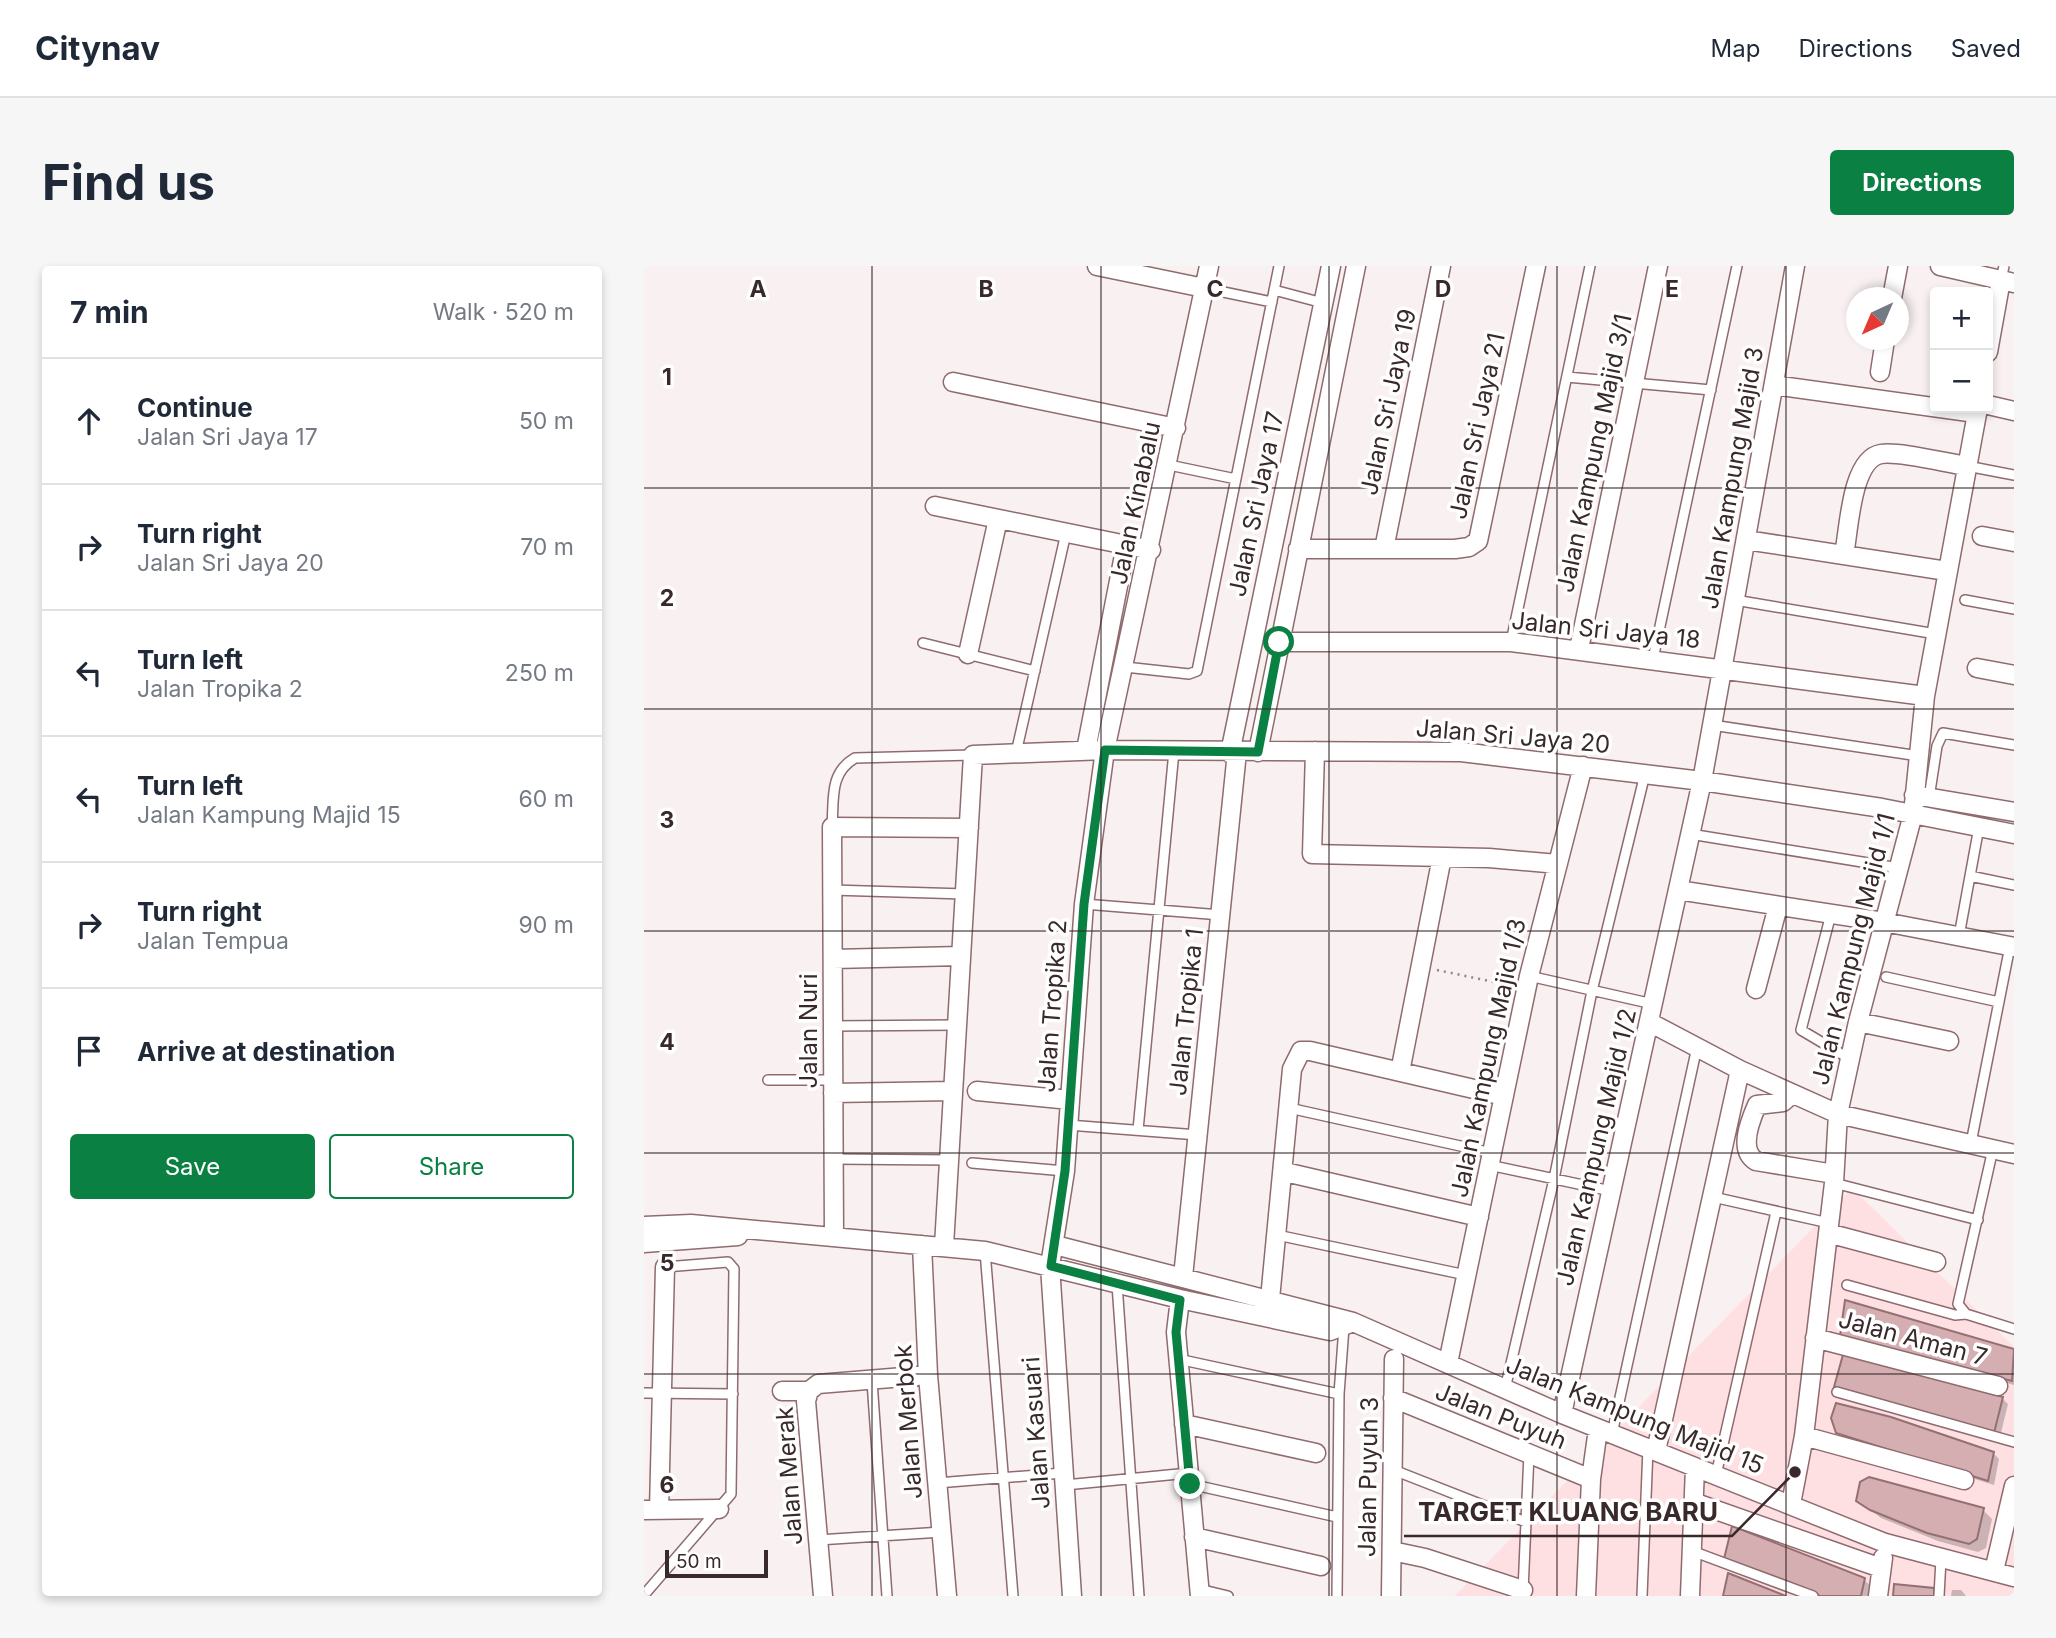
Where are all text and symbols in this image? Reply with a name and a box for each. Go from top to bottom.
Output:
text: Citynav [35,28,160,68]
text: Map [1711,34,1760,63]
text: Directions [1798,34,1913,63]
text: Saved [1951,34,2021,63]
button: Directions [1830,150,2014,215]
text: Find us [42,153,215,212]
text: A [749,275,767,303]
text: B [978,275,994,303]
text: C [1206,275,1224,303]
text: D [1435,275,1451,303]
text: E [1665,275,1679,303]
north arrow [1846,287,1909,350]
map controls [1930,287,1993,413]
button: + [1930,287,1993,350]
text: 7 min [70,294,149,330]
text: Walk · 520 m [433,298,574,326]
street label: Jalan Sri Jaya 19 [1354,306,1422,498]
street label: Jalan Kampung Majid 3/1 [1550,311,1638,595]
street label: Jalan Sri Jaya 21 [1443,330,1511,522]
street label: Jalan Kampung Majid 3 [1695,345,1769,611]
button: − [1930,350,1993,413]
text: 1 [662,363,672,391]
text: Continue [137,392,253,423]
icon: ahead [70,402,108,440]
text: 50 m [519,407,574,435]
street label: Jalan Sri Jaya 17 [1222,409,1290,599]
street label: Jalan Kinabalu [1104,419,1166,587]
text: Jalan Sri Jaya 17 [137,423,318,451]
text: Turn right [137,518,262,549]
icon: right [70,528,108,566]
text: 70 m [520,533,574,561]
text: Jalan Sri Jaya 20 [137,549,324,577]
text: 2 [660,584,674,612]
street label: Jalan Sri Jaya 18 [1510,606,1702,654]
route start [1263,626,1294,657]
text: Turn left [137,644,243,675]
icon: left [70,654,108,692]
text: 250 m [505,659,574,687]
text: Jalan Tropika 2 [137,675,303,703]
street label: Jalan Sri Jaya 20 [1415,713,1611,759]
text: Turn left [137,770,243,801]
icon: left [70,780,108,818]
text: 60 m [519,785,574,813]
text: Jalan Kampung Majid 15 [137,801,401,829]
text: 3 [660,806,674,834]
street label: Jalan Kampung Majid 1/1 [1805,810,1901,1088]
text: Turn right [137,896,262,927]
icon: right [70,906,108,944]
text: 90 m [519,911,574,939]
street label: Jalan Kampung Majid 1/3 [1444,916,1532,1200]
street label: Jalan Tropika 2 [1031,919,1073,1093]
text: Jalan Tempua [137,927,289,955]
street label: Jalan Tropika 1 [1163,927,1209,1097]
street label: Jalan Nuri [794,974,823,1088]
street label: Jalan Kampung Majid 1/2 [1550,1005,1642,1289]
text: 4 [659,1028,675,1056]
icon: arrive [70,1032,108,1070]
text: Arrive at destination [137,1036,396,1067]
button: Save [70,1134,315,1199]
button: Share [329,1134,574,1199]
text: 5 [660,1249,674,1277]
street label: Jalan Aman 7 [1835,1304,1991,1372]
street label: Jalan Merbok [888,1344,928,1500]
street label: Jalan Kampung Majid 15 [1502,1350,1768,1480]
street label: Jalan Kasuari [1016,1356,1056,1510]
street label: Jalan Puyuh [1431,1377,1571,1455]
street label: Jalan Puyuh 3 [1352,1397,1384,1557]
street label: Jalan Merak [770,1406,808,1546]
route end [1174,1468,1205,1499]
text: 6 [660,1471,674,1499]
callout: TARGET KLUANG BARU [1404,1489,1732,1536]
text: TARGET KLUANG BARU [1418,1496,1718,1527]
scale bar [665,1547,768,1579]
text: 50 m [676,1550,722,1573]

